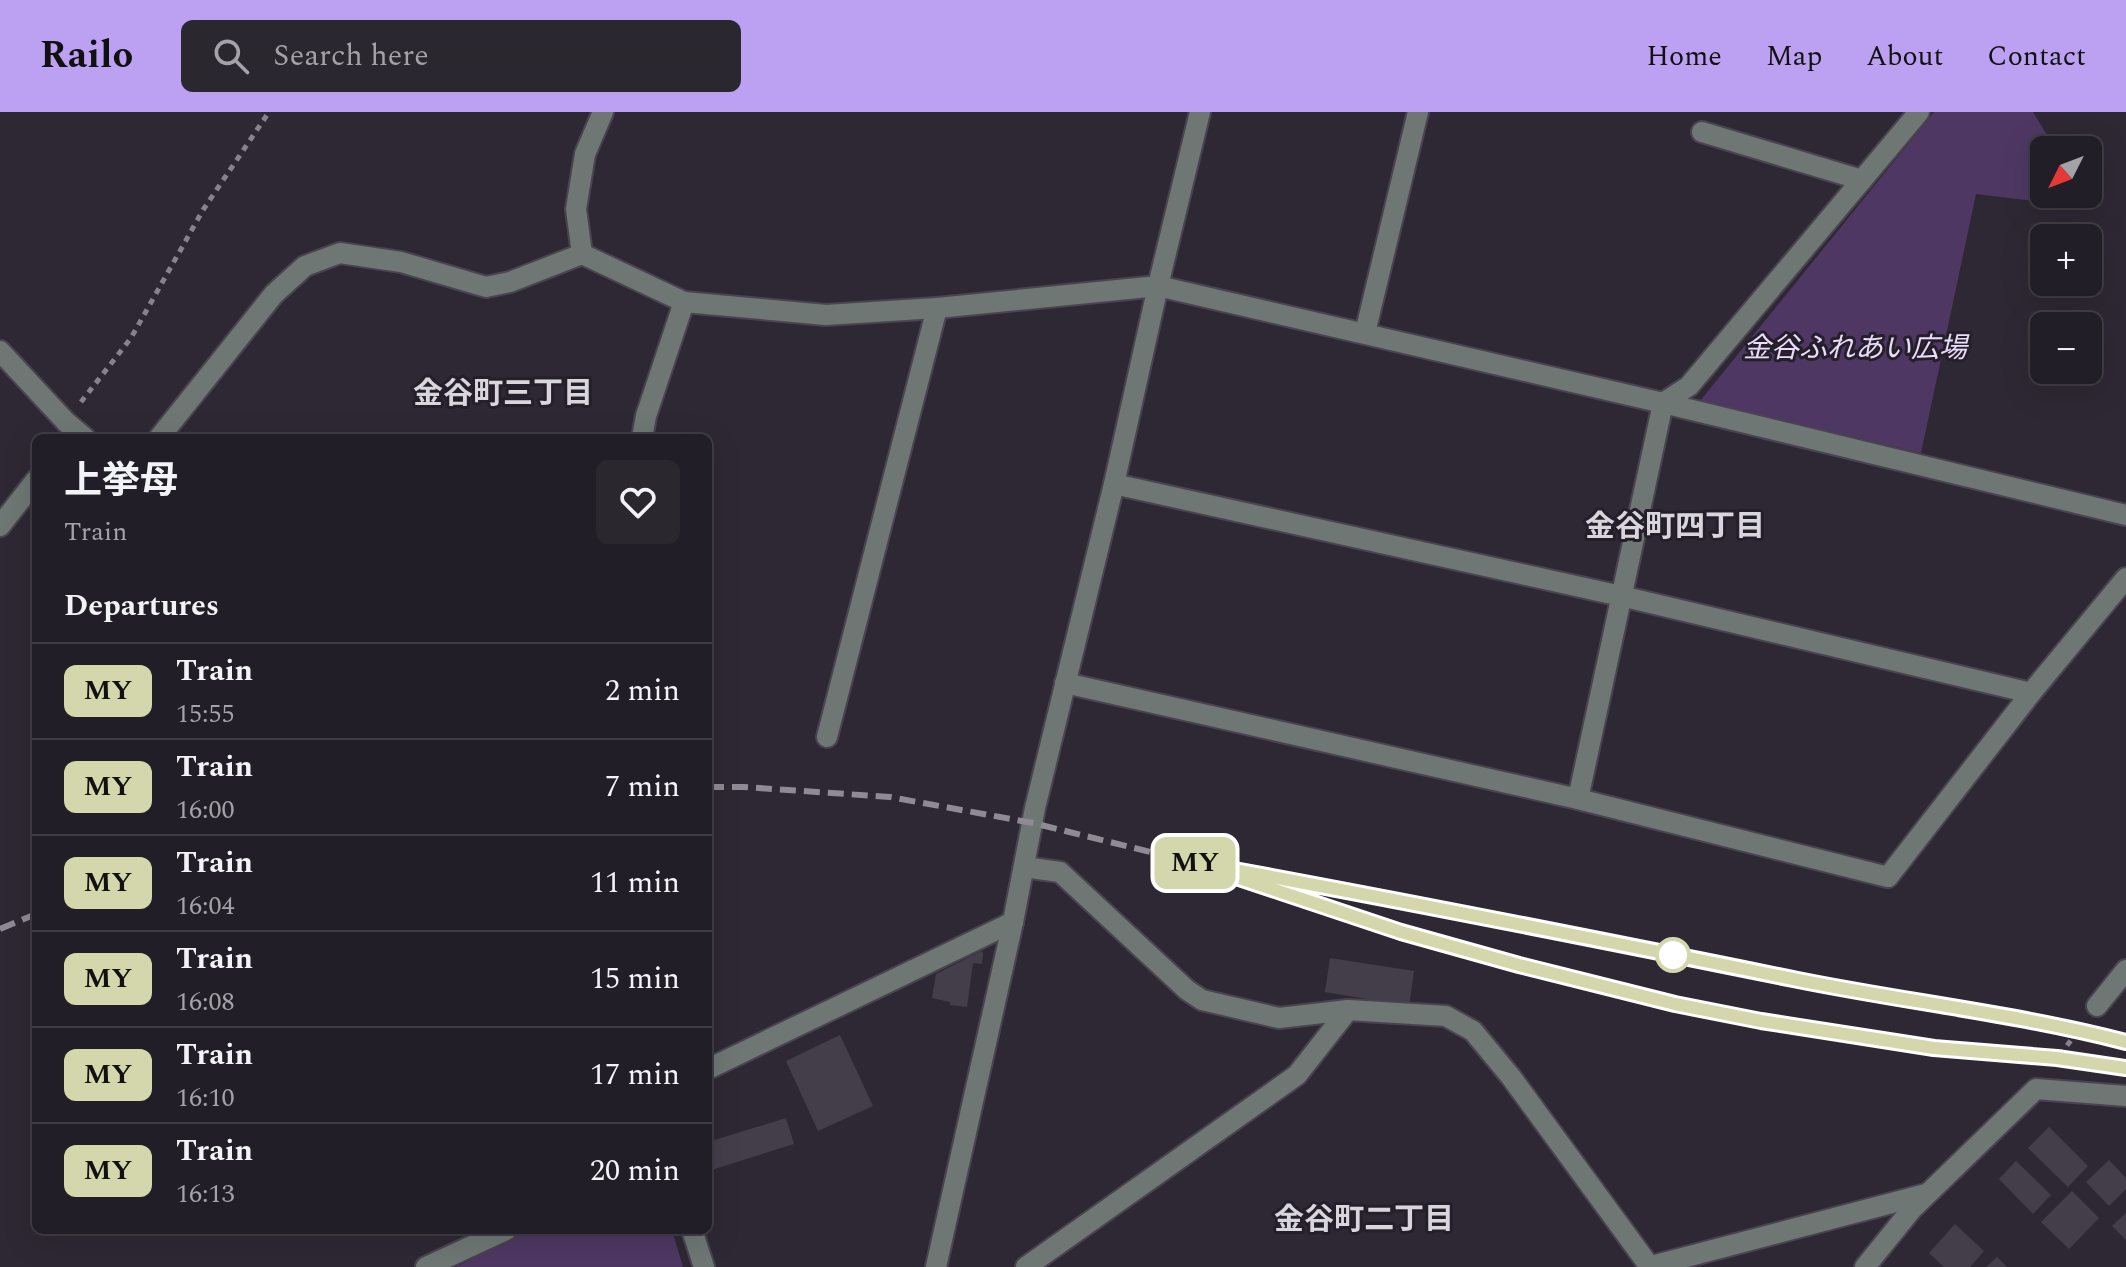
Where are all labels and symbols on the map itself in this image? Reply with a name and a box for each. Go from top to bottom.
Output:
north arrow [2030,136,2102,208]
park label: 金谷ふれあい広場 [1743,327,1970,370]
district label: 金谷町三丁目 [413,371,593,417]
district label: 金谷町四丁目 [1585,504,1765,550]
line badge: MY [1159,837,1231,889]
unlabelled marker [1656,938,1690,972]
district label: 金谷町二丁目 [1274,1197,1454,1243]

